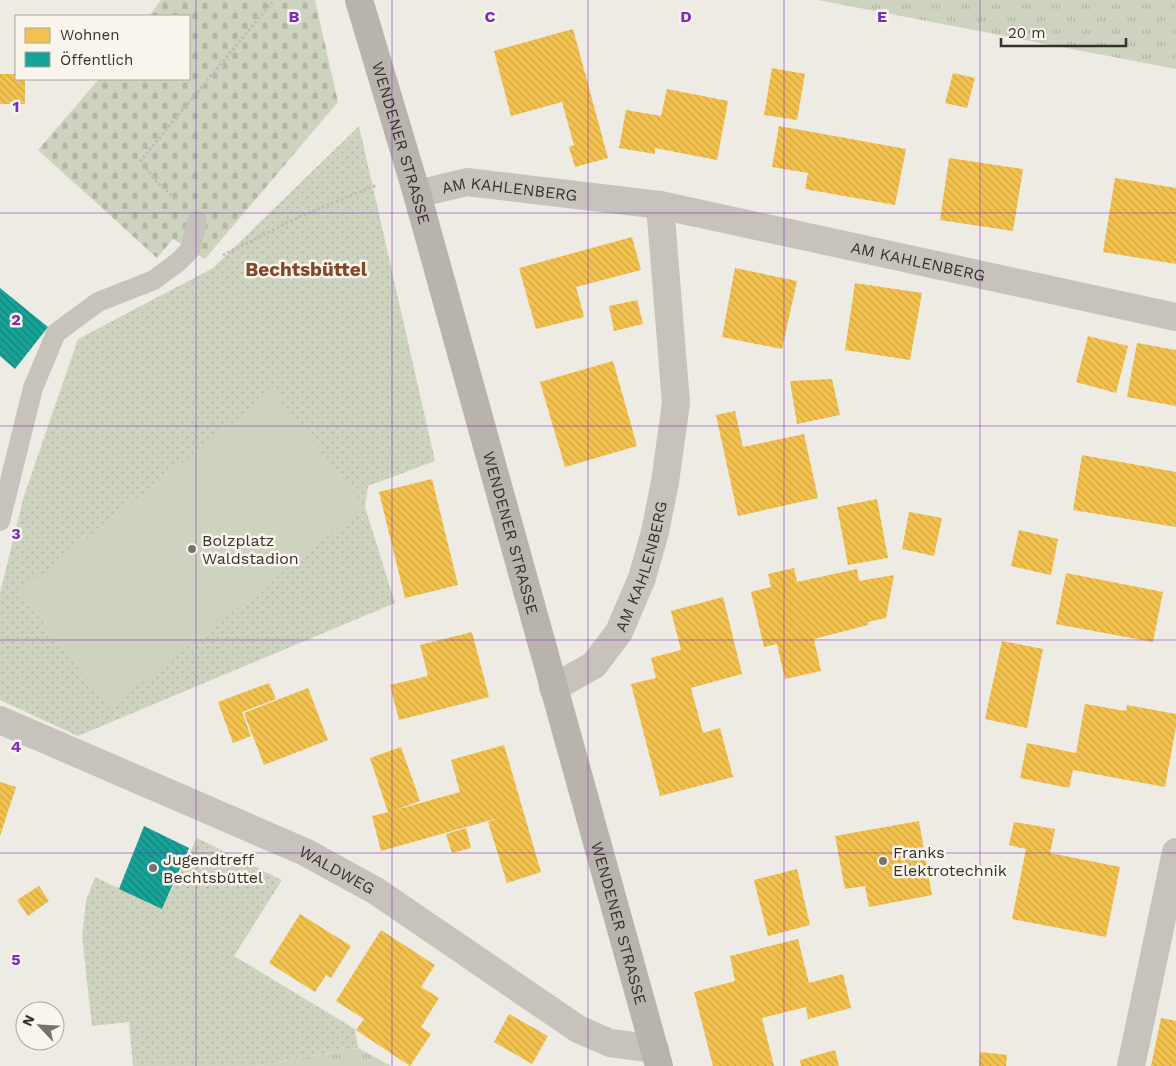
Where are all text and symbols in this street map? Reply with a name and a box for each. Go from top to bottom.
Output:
text: B [289,7,300,26]
text: C [485,7,496,26]
text: D [680,7,692,26]
text: E [877,7,887,26]
legend [15,15,190,80]
scale bar [1001,15,1126,47]
text: 20 m [1008,24,1046,42]
text: Wohnen [60,26,119,44]
text: Öffentlich [60,51,133,69]
street label: WENDENER STRASSE [368,59,434,226]
text: 1 [13,97,19,116]
street label: AM KAHLENBERG [440,172,578,205]
street label: AM KAHLENBERG [849,237,987,285]
district label: Bechtsbüttel [245,258,368,281]
text: 2 [11,310,21,329]
street label: WENDENER STRASSE [479,449,543,616]
street label: AM KAHLENBERG [611,499,670,635]
text: 3 [11,524,21,543]
place label: Bolzplatz Waldstadion [202,531,299,568]
marker: Bolzplatz Waldstadion [186,543,198,555]
text: 4 [11,737,21,756]
street label: WENDENER STRASSE [588,839,651,1007]
street label: WALDWEG [296,841,378,898]
place label: Franks Elektrotechnik [893,843,1007,880]
place label: Jugendtreff Bechtsbüttel [163,850,263,887]
marker: Franks Elektrotechnik [877,855,889,867]
marker: Jugendtreff Bechtsbüttel [147,862,159,874]
text: 5 [11,950,21,969]
north arrow [15,1001,65,1051]
text: N [19,1012,38,1029]

